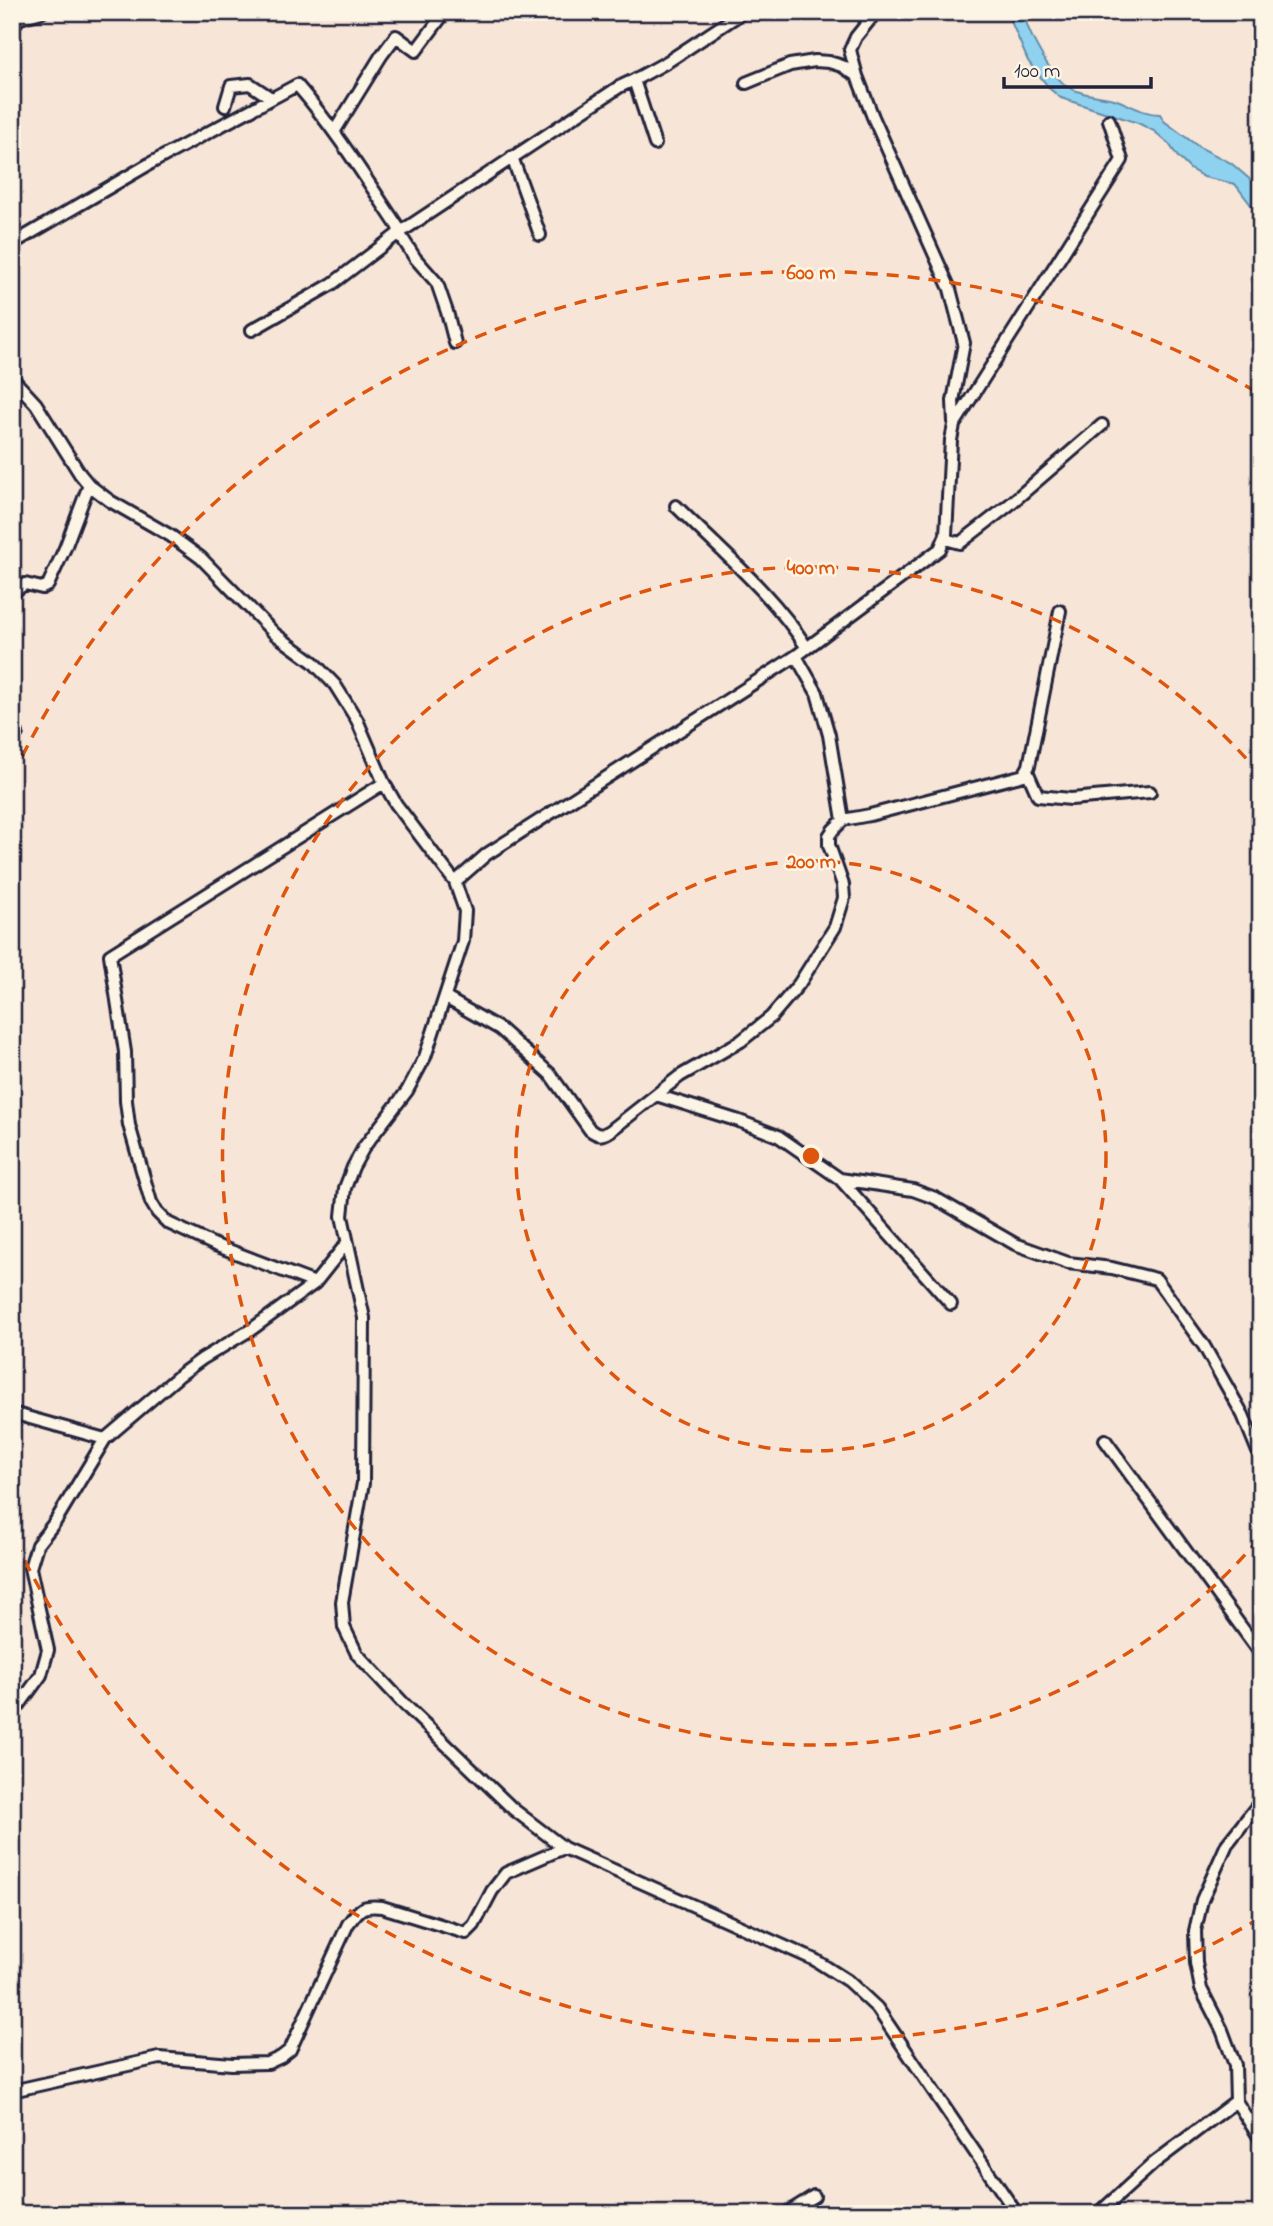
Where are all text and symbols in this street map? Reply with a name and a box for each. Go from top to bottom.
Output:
scale bar [1004,46,1150,90]
text: 100 m [1014,57,1060,87]
text: 600 m [787,259,835,289]
text: 400 m [787,554,835,584]
text: 200 m [785,848,836,878]
centre of rings [799,1144,823,1168]

